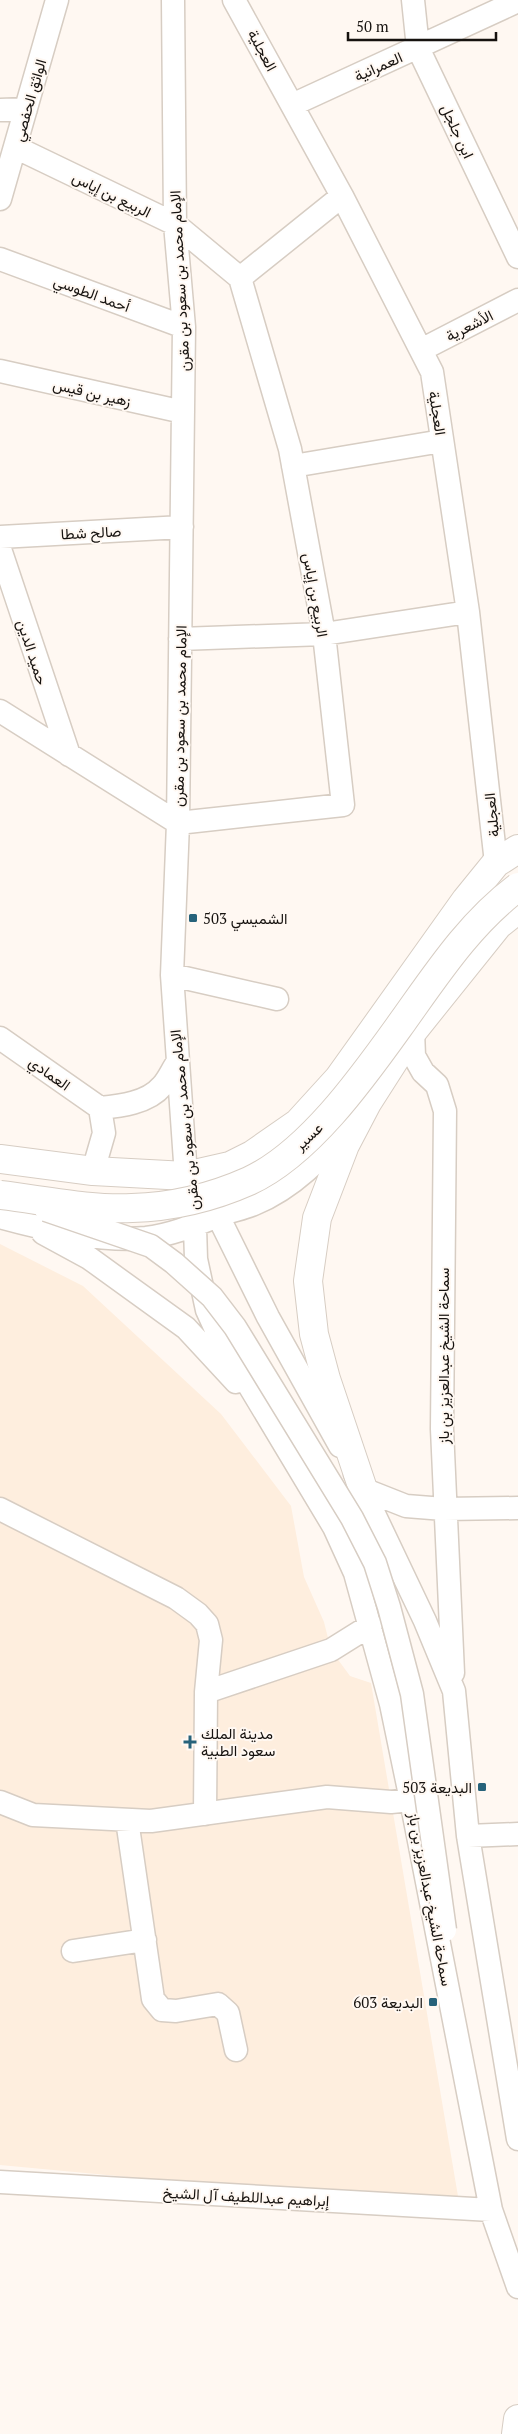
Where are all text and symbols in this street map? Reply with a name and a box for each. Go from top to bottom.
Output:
scale bar [348,10,496,42]
text: 50 m [356,16,389,36]
street label: العجلية [244,26,282,74]
street label: العمرانية [351,47,405,85]
street label: الواثق الحفصي [8,56,54,145]
street label: ابن جلجل [436,101,479,162]
street label: الربيع بن إياس [68,166,155,223]
street label: الإمام محمد بن سعود بن مقرن [164,190,195,372]
street label: أحمد الطوسي [50,270,133,320]
street label: الأشعرية [442,305,496,345]
street label: زهير بن قيس [51,373,133,412]
street label: العجلية [425,389,451,437]
street label: صالح شطا [60,520,122,546]
street label: الربيع بن إياس [297,551,333,639]
street label: حميد الدين [12,617,53,687]
street label: الإمام محمد بن سعود بن مقرن [167,625,192,807]
street label: العجلية [479,792,503,838]
place label: الشميسي 503 [203,908,288,932]
marker: الشميسي 503 [187,912,199,924]
street label: الإمام محمد بن سعود بن مقرن [165,1029,204,1211]
street label: العمادي [23,1051,75,1098]
street label: عسير [289,1117,327,1155]
street label: سماحة الشيخ عبدالعزيز بن باز [433,1267,455,1445]
place label: مدينة الملك سعود الطبية [201,1723,275,1760]
marker: مدينة الملك سعود الطبية [183,1735,197,1749]
place label: البديعة 503 [402,1777,472,1797]
marker: البديعة 503 [476,1781,488,1793]
street label: سماحة الشيخ عبدالعزيز بن باز [402,1809,458,1988]
place label: البديعة 603 [353,1992,423,2012]
marker: البديعة 603 [427,1996,439,2008]
street label: إبراهيم عبداللطيف آل الشيخ [162,2182,330,2212]

